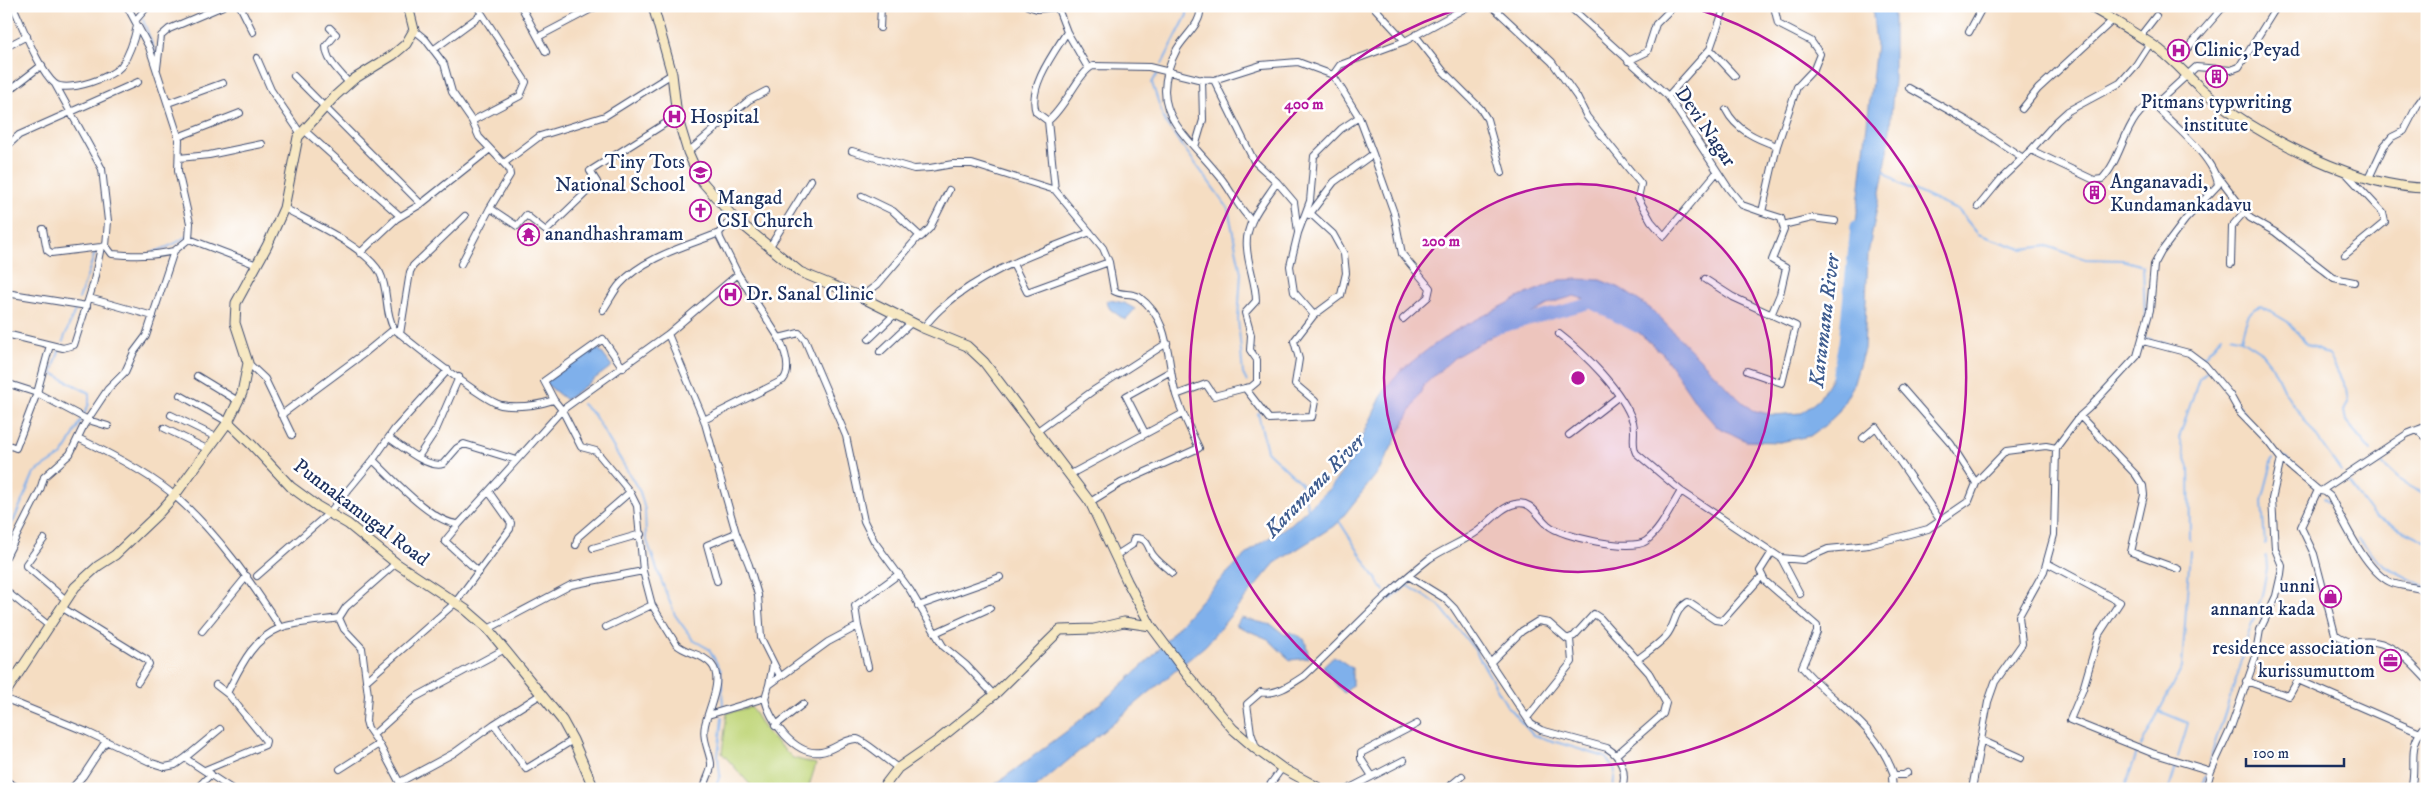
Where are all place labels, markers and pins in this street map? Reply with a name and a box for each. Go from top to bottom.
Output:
hospital icon: Clinic, Peyad [2166,38,2190,62]
place label: Clinic, Peyad [2194,38,2300,63]
building icon: Pitmans typwriting institute [2204,64,2228,88]
place label: Pitmans typwriting institute [2141,90,2292,138]
hospital icon: Hospital [662,105,686,129]
place label: Hospital [690,105,759,130]
place label: Tiny Tots National School [555,150,685,198]
school or university icon: Tiny Tots National School [689,161,713,185]
place label: Anganavadi, Kundamankadavu [2110,170,2252,218]
building icon: Anganavadi, Kundamankadavu [2082,181,2106,205]
place label: Mangad CSI Church [717,186,814,234]
church icon: Mangad CSI Church [689,198,713,222]
temple icon: anandhashramam [517,222,541,246]
place label: anandhashramam [545,222,683,247]
hospital icon: Dr. Sanal Clinic [718,282,742,306]
place label: Dr. Sanal Clinic [746,282,874,307]
centre of rings [1569,369,1587,387]
place label: unni annanta kada [2211,574,2315,622]
shop icon: unni annanta kada [2319,585,2343,609]
place label: residence association kurissumuttom [2212,636,2376,684]
office icon: residence association kurissumuttom [2379,648,2403,672]

